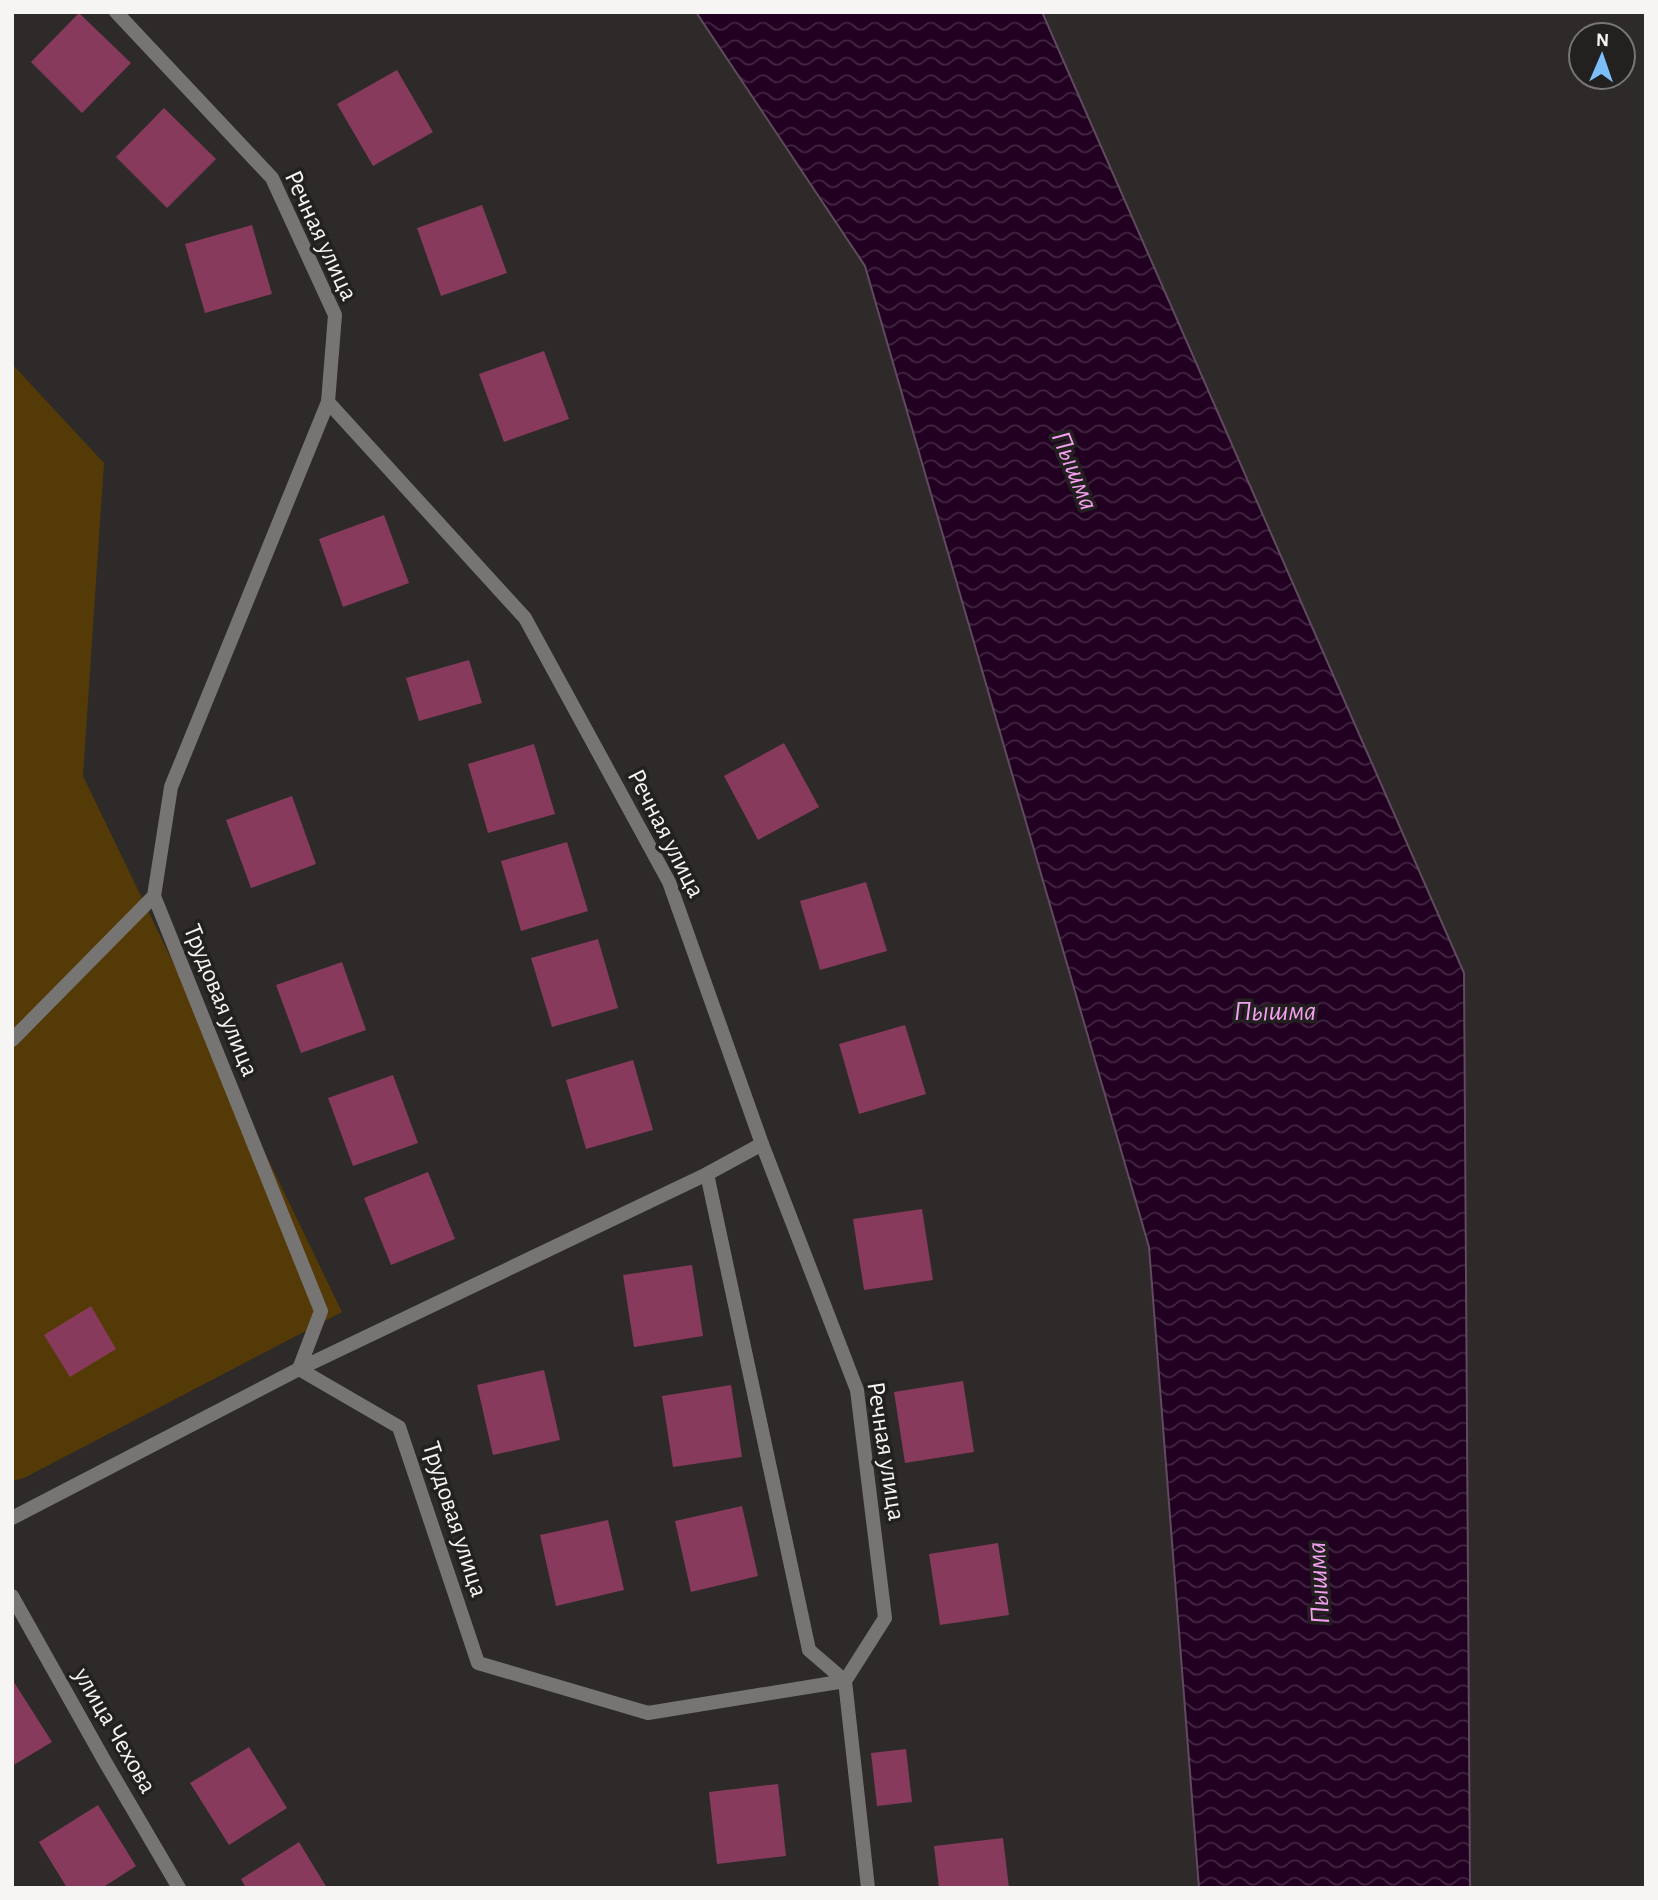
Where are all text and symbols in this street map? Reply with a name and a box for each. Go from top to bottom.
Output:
north arrow [1567,21,1637,91]
text: N [1596,31,1609,50]
street label: Речная улица [280,166,363,305]
water label: Пышма [1046,427,1103,514]
street label: Речная улица [623,765,710,902]
street label: Трудовая улица [179,921,263,1080]
water label: Пышма [1234,998,1316,1026]
street label: Речная улица [862,1380,910,1523]
street label: Трудовая улица [418,1439,492,1600]
water label: Пышма [1303,1541,1335,1625]
street label: улица Чехова [68,1662,162,1798]

